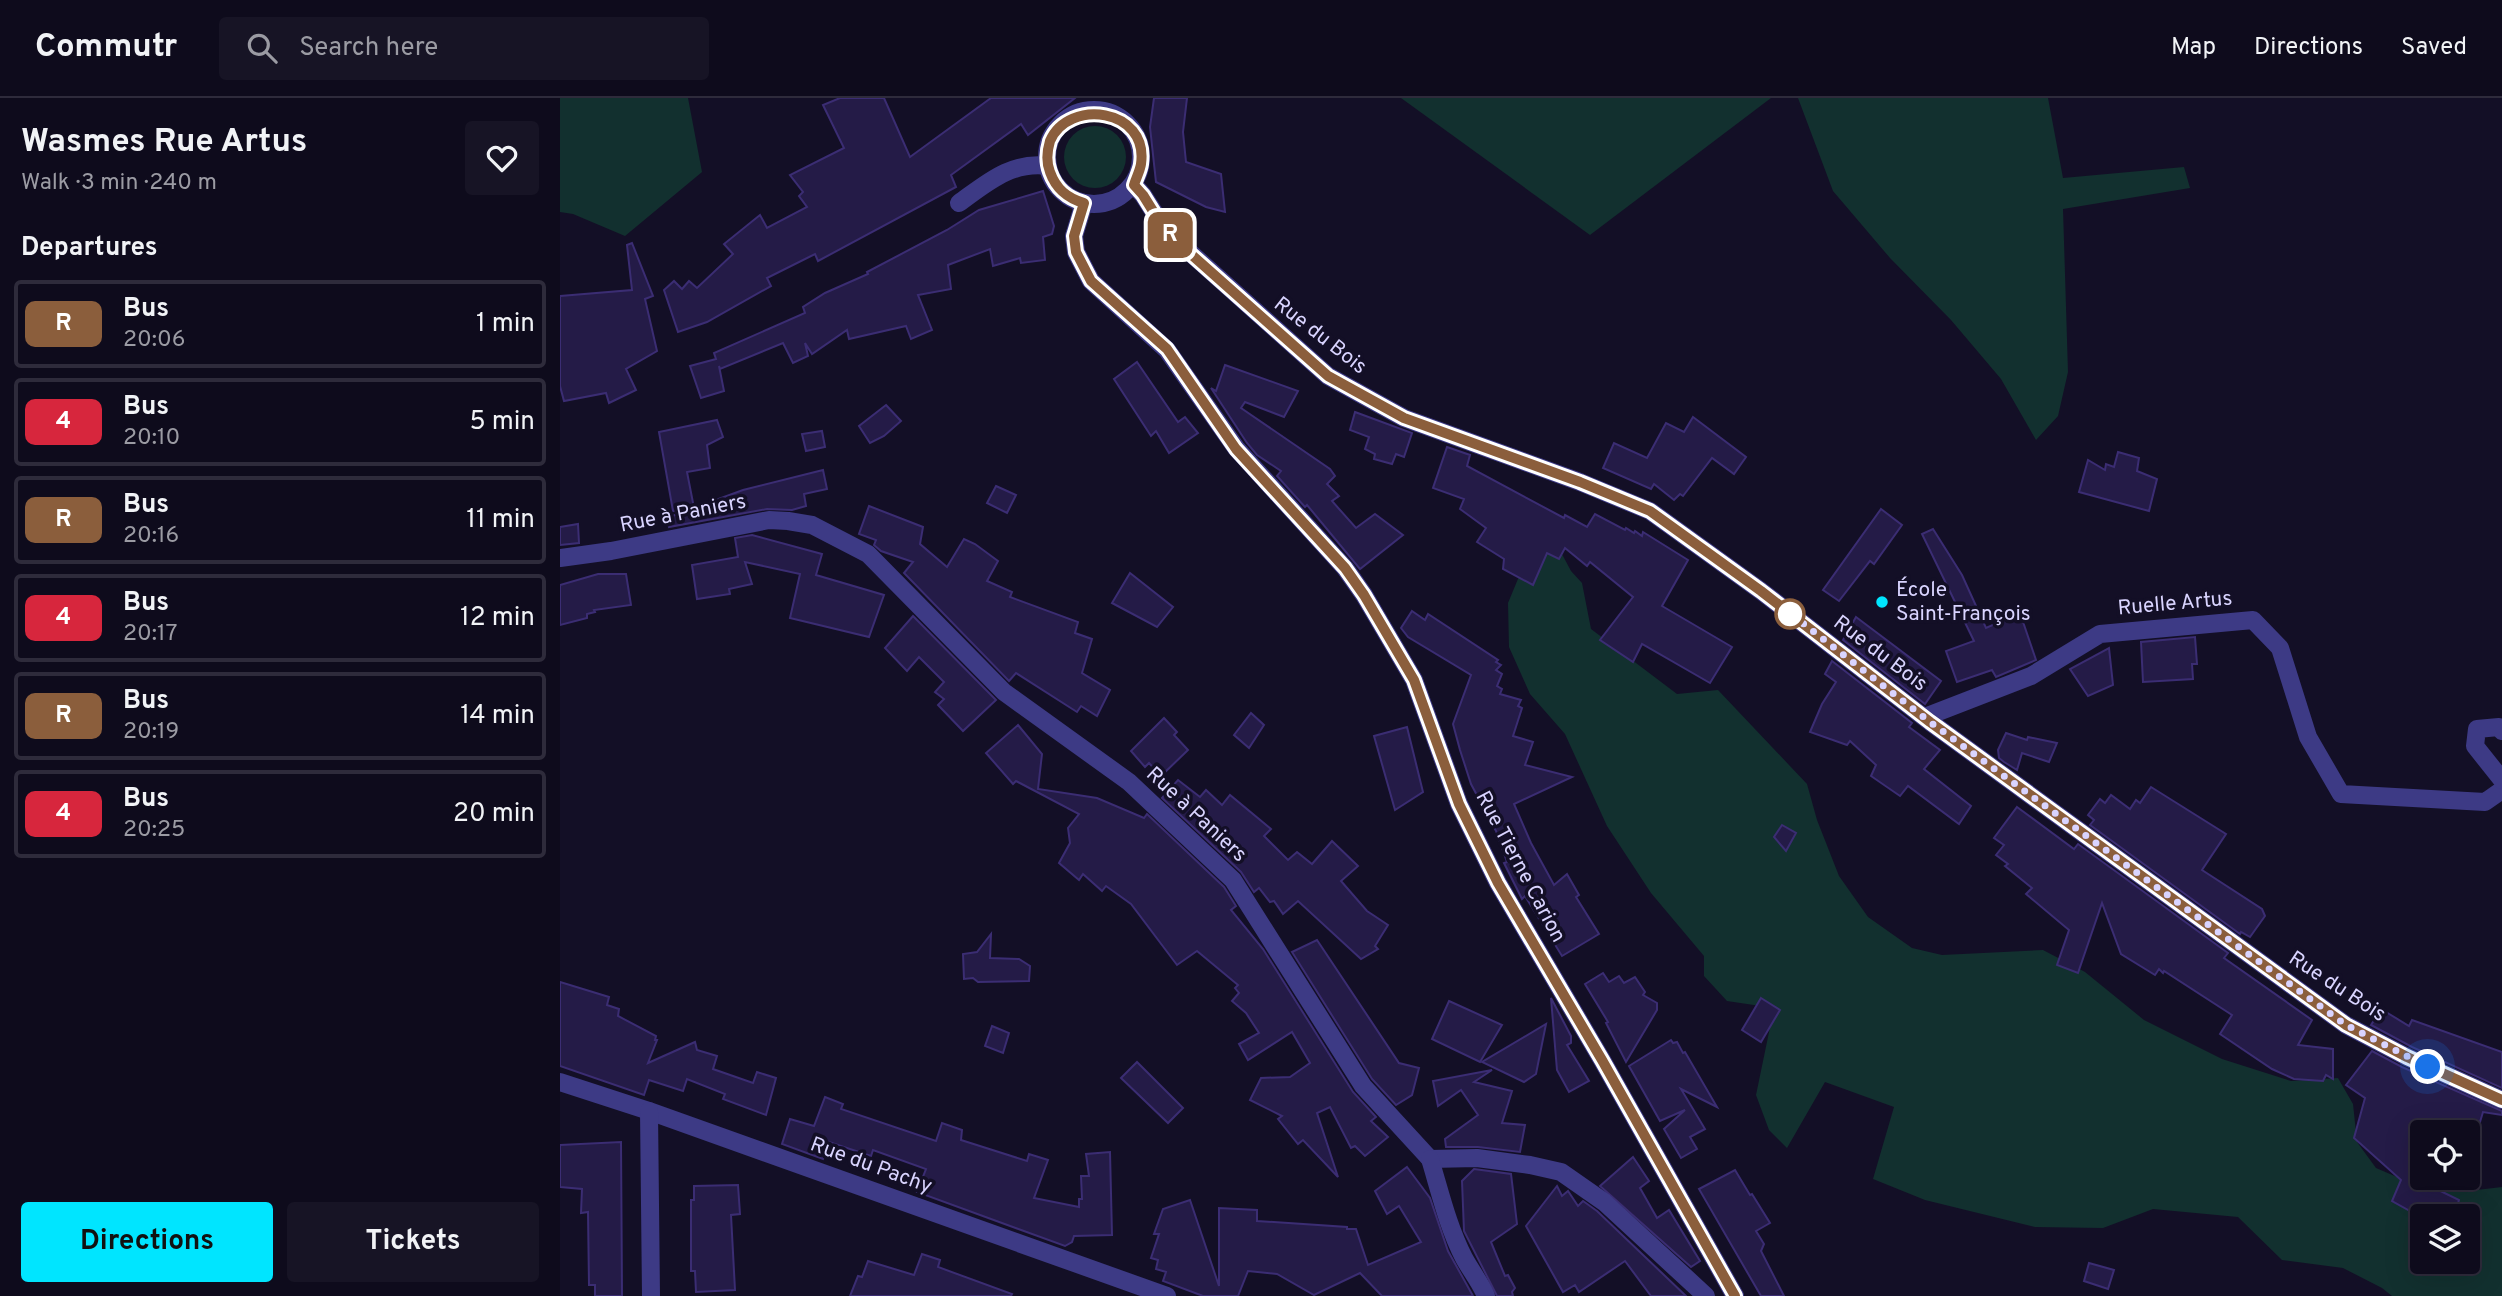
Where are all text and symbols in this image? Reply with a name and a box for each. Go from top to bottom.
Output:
search box [219,17,709,80]
text: Commutr [35,27,177,69]
icon: search [243,29,281,67]
text: Search here [299,32,438,65]
text: Map [2171,33,2216,63]
text: Directions [2254,33,2363,63]
text: Saved [2401,33,2467,63]
button: heart [465,121,539,195]
text: Wasmes Rue Artus [21,122,307,164]
text: Walk · 3 min · 240 m [21,169,217,198]
line badge: R [1147,212,1193,258]
text: R [1162,220,1178,250]
text: Departures [21,232,158,265]
street label: Rue du Bois [1268,291,1372,381]
text: Bus [123,293,169,326]
text: 1 min [476,308,535,341]
text: R [55,309,72,339]
text: 20:06 [123,326,186,355]
text: Bus [123,391,169,424]
text: 5 min [469,406,535,439]
text: 4 [56,407,71,437]
text: 20:10 [123,424,180,453]
text: Bus [123,489,169,522]
street label: Rue à Paniers [618,489,748,539]
text: 11 min [466,504,535,537]
text: R [55,505,72,535]
text: 20:16 [123,522,179,551]
place label: École Saint-François [1896,576,2031,628]
street label: Ruelle Artus [2117,586,2233,622]
text: Bus [123,587,169,620]
marker: École Saint-François [1874,594,1890,610]
unlabelled marker [1775,599,1805,629]
text: 12 min [460,602,535,635]
text: 4 [56,603,71,633]
street label: Rue du Bois [1828,610,1932,698]
text: 20:17 [123,620,178,649]
text: Bus [123,685,169,718]
text: 14 min [460,700,535,733]
text: R [55,701,72,731]
text: 20:19 [123,718,179,747]
street label: Rue à Paniers [1140,761,1252,869]
text: Bus [123,783,169,816]
street label: Rue Tierne Carion [1469,786,1571,948]
text: 20 min [453,798,535,831]
text: 4 [56,799,71,829]
text: 20:25 [123,816,185,845]
street label: Rue du Bois [2283,945,2391,1029]
your location [2410,1049,2445,1084]
map controls [2410,1120,2480,1274]
button: locate [2410,1120,2480,1190]
street label: Rue du Pachy [806,1131,936,1201]
button: Directions [21,1202,273,1282]
button: Tickets [287,1202,539,1282]
button: layers [2410,1204,2480,1274]

